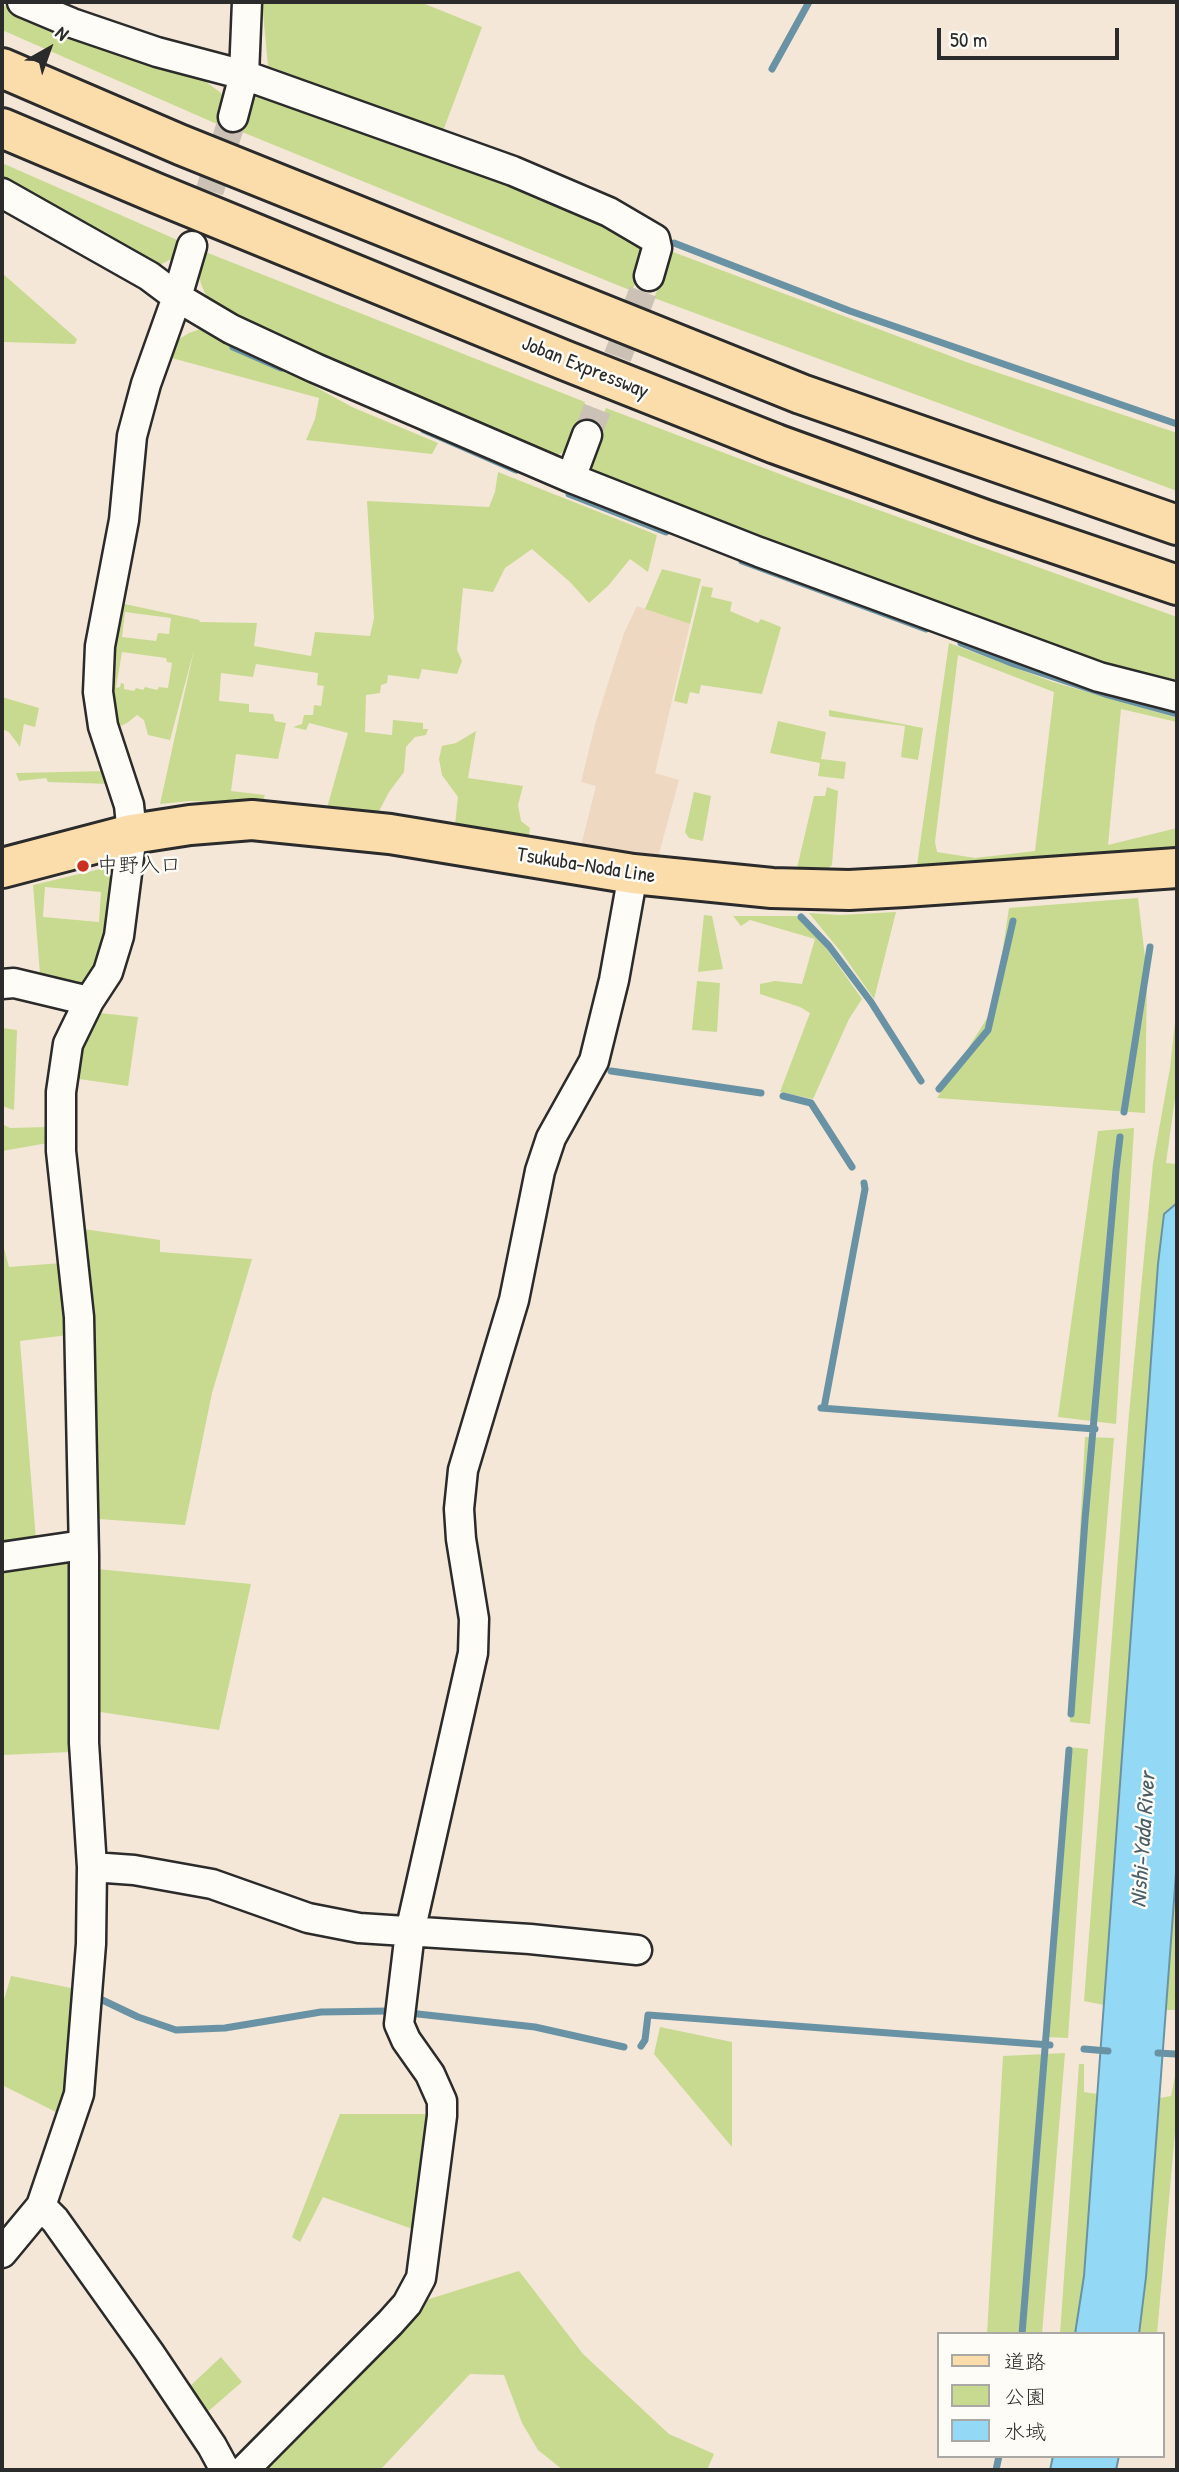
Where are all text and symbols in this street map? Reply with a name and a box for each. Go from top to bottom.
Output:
north arrow [14,14,84,84]
scale bar [941,14,1123,58]
text: N [50,20,75,46]
text: 50 m [950,25,987,54]
street label: Joban Expressway [518,331,652,405]
street label: Tsukuba-Noda Line [515,843,657,889]
place label: 中野入口 [97,853,181,879]
marker: 中野入口 [75,858,91,874]
water label: Nishi-Yada River [1126,1771,1162,1909]
legend [937,2332,1165,2458]
text: 道路 [1004,2347,1046,2376]
text: 公園 [1004,2382,1046,2411]
text: 水域 [1004,2417,1046,2446]

